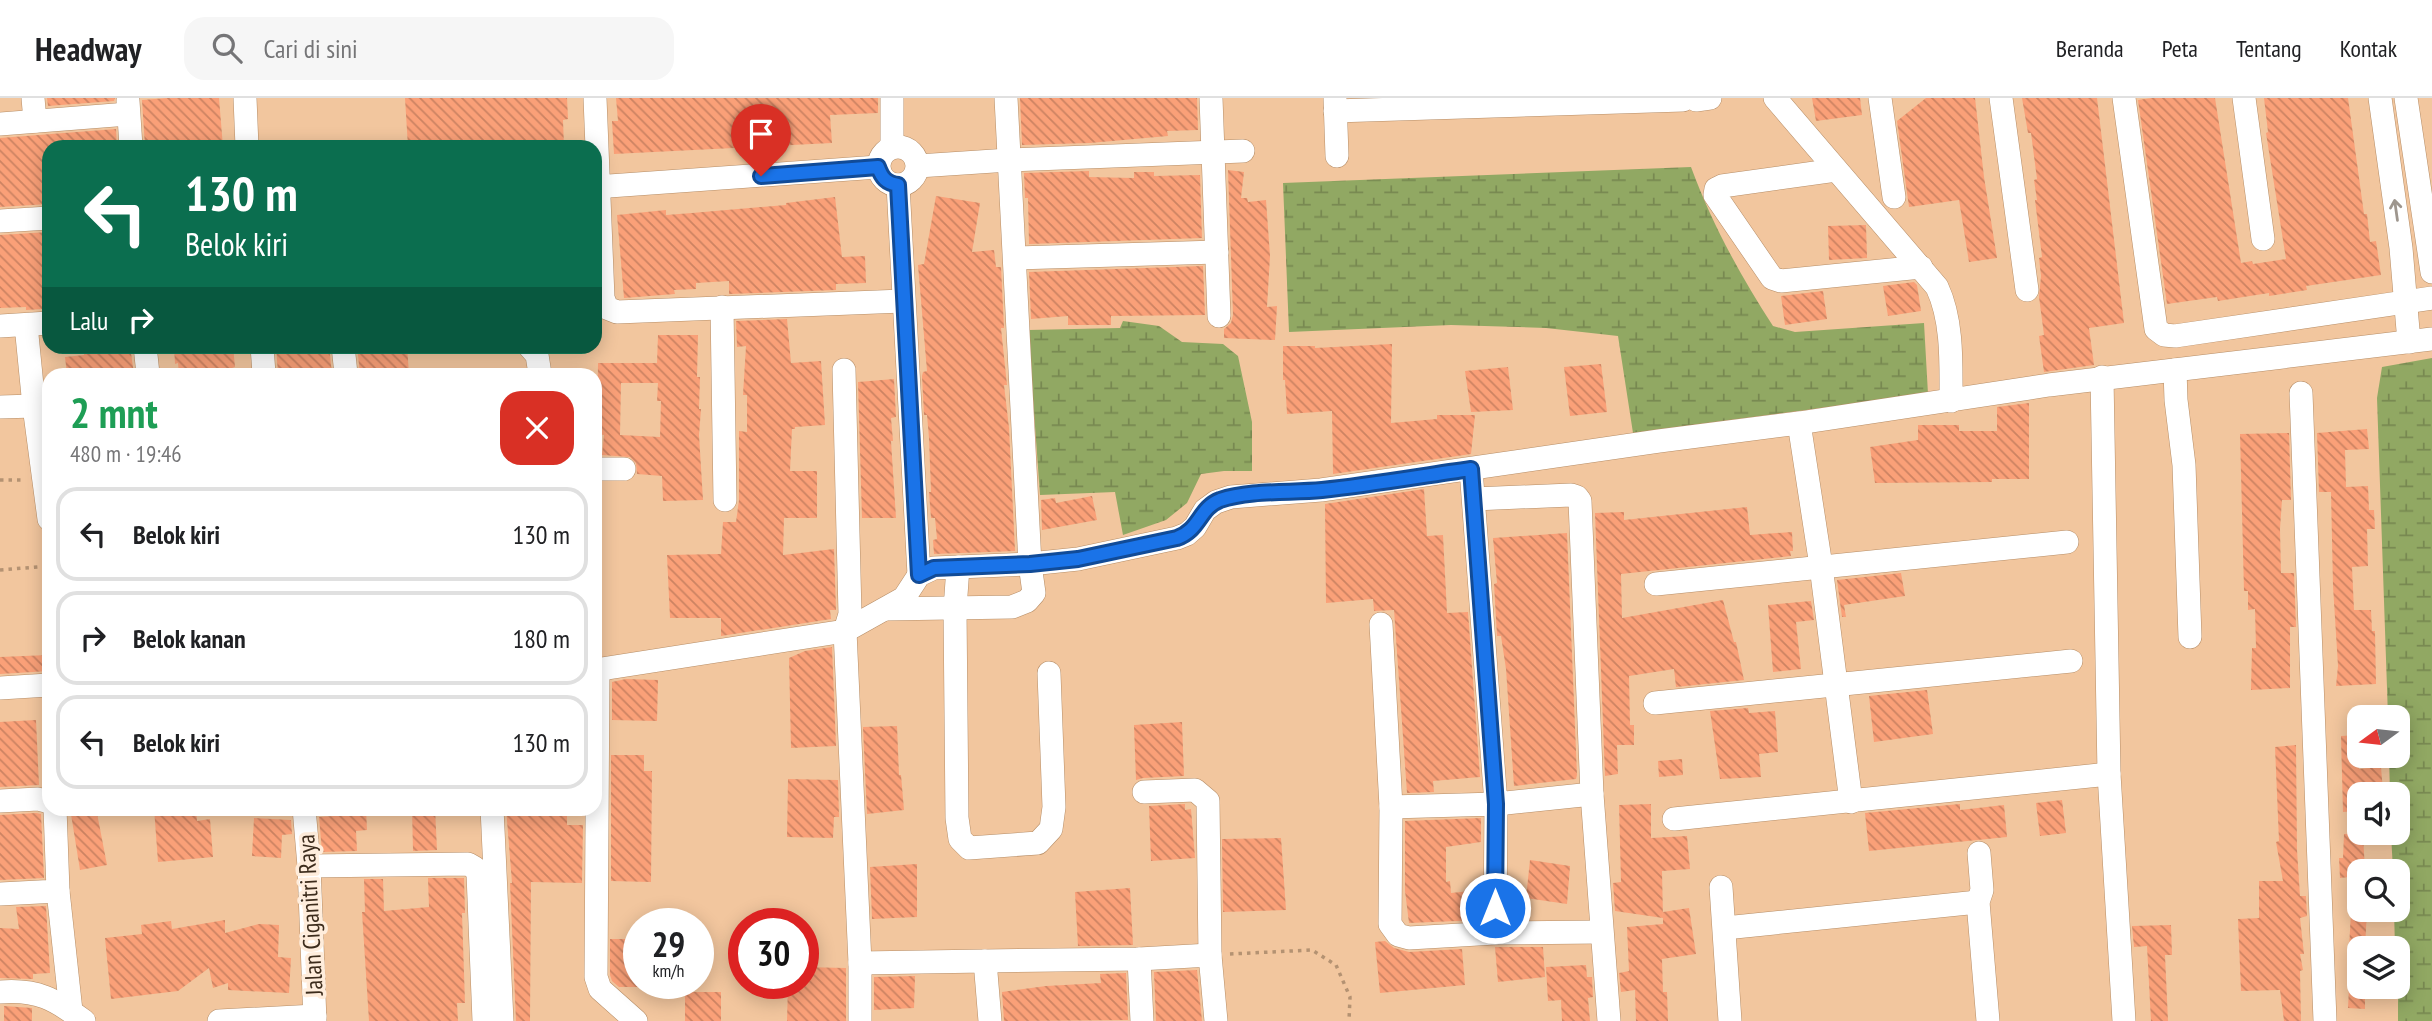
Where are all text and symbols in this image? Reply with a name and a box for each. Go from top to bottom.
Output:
search box [184,17,674,80]
text: Headway [35,27,142,70]
icon: search [208,29,246,67]
text: Cari di sini [264,32,358,65]
text: Beranda [2056,33,2124,64]
text: Peta [2162,33,2198,64]
text: Tentang [2236,33,2302,64]
text: Kontak [2340,33,2397,64]
pin [731,104,791,176]
icon: arrive [742,115,780,153]
text: 130 m [185,161,298,225]
icon: left [70,168,161,259]
one-way arrow [2389,199,2402,222]
text: Belok kiri [185,223,288,265]
icon: right [122,301,160,339]
text: Lalu [70,304,108,337]
text: 2 mnt [70,385,158,440]
button: close [500,391,574,465]
text: 480 m · 19:46 [70,439,182,468]
icon: left [74,515,112,553]
text: Belok kiri [133,518,220,551]
text: 130 m [512,518,570,551]
icon: right [74,619,112,657]
text: Belok kanan [133,622,246,655]
text: 180 m [512,622,570,655]
north arrow [2347,705,2410,768]
map controls [2347,705,2410,999]
icon: left [74,723,112,761]
text: Belok kiri [133,726,220,759]
text: 130 m [512,726,570,759]
button: sound [2347,782,2410,845]
street label: Jalan Ciganitri Raya [290,834,330,997]
button: search [2347,859,2410,922]
position arrow [1458,871,1532,945]
speed limit sign: 30 [728,908,819,999]
text: 29 [652,921,685,967]
button: layers [2347,936,2410,999]
text: km/h [653,959,684,982]

